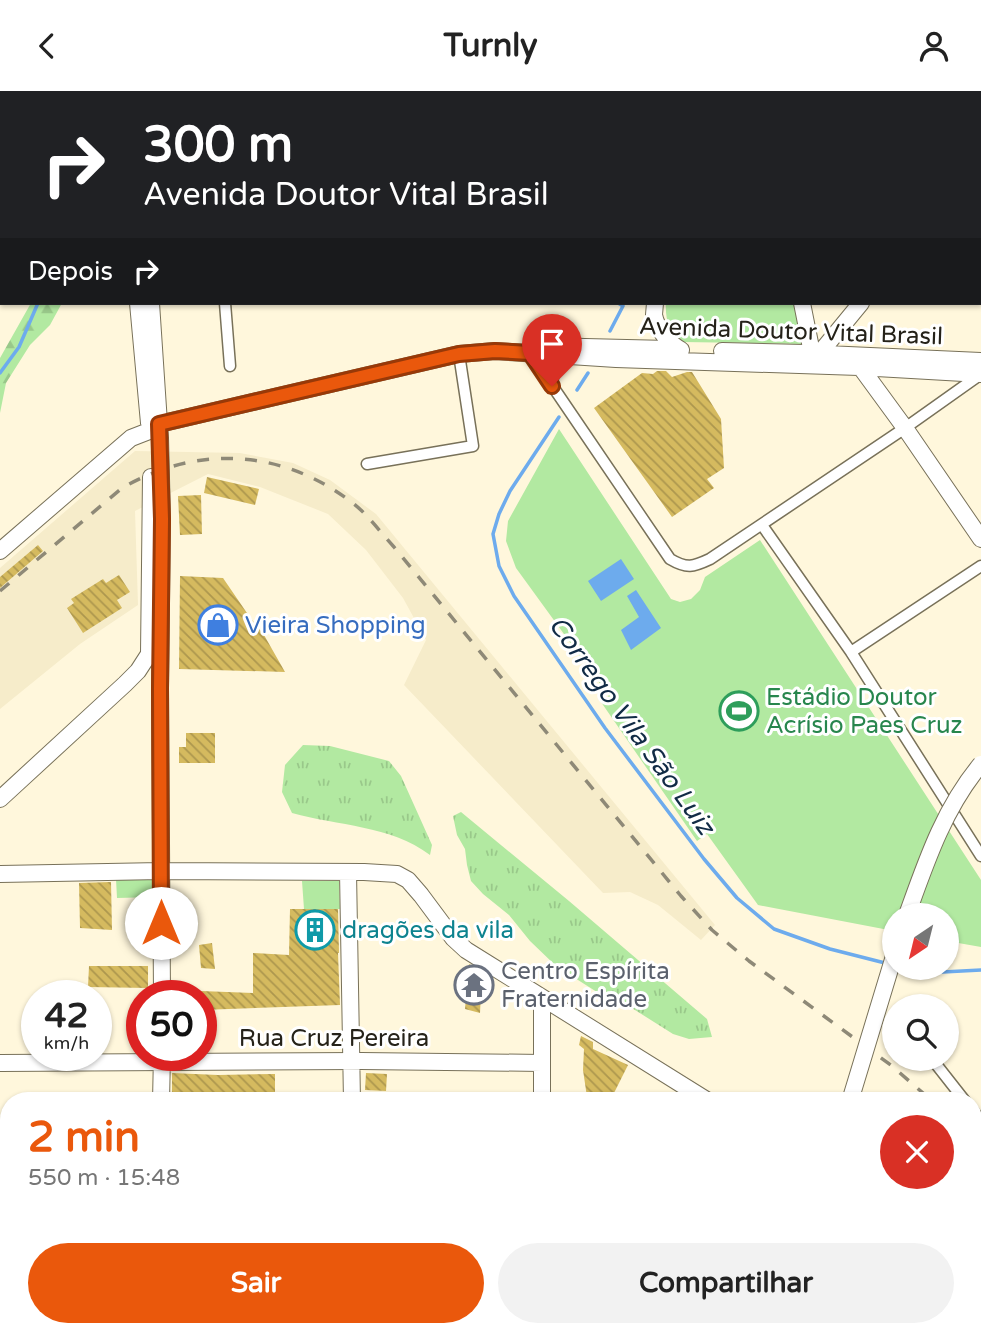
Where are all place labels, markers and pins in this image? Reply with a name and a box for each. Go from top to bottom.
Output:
pin [522,314,582,386]
shop icon: Vieira Shopping [197,604,239,646]
place label: Vieira Shopping [245,611,426,640]
place label: Estádio Doutor Acrísio Paes Cruz [766,683,963,740]
sports icon: Estádio Doutor Acrísio Paes Cruz [718,690,760,732]
building icon: dragões da vila [294,909,336,951]
place label: dragões da vila [342,916,514,945]
place label: Centro Espírita Fraternidade [501,957,670,1014]
temple icon: Centro Espírita Fraternidade [453,964,495,1006]

